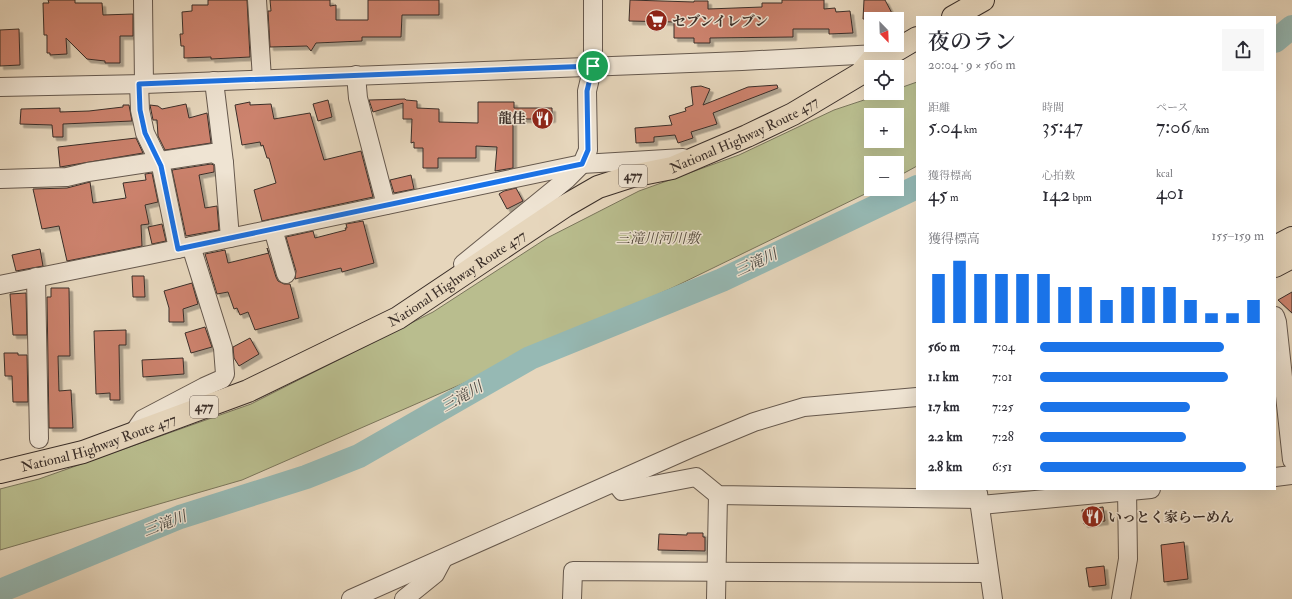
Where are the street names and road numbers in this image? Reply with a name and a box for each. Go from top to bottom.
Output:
street label: National Highway Route 477 [667,92,822,177]
road number: 477 [619,165,647,187]
street label: National Highway Route 477 [385,226,529,330]
road number: 477 [190,396,218,418]
street label: National Highway Route 477 [19,410,179,475]

